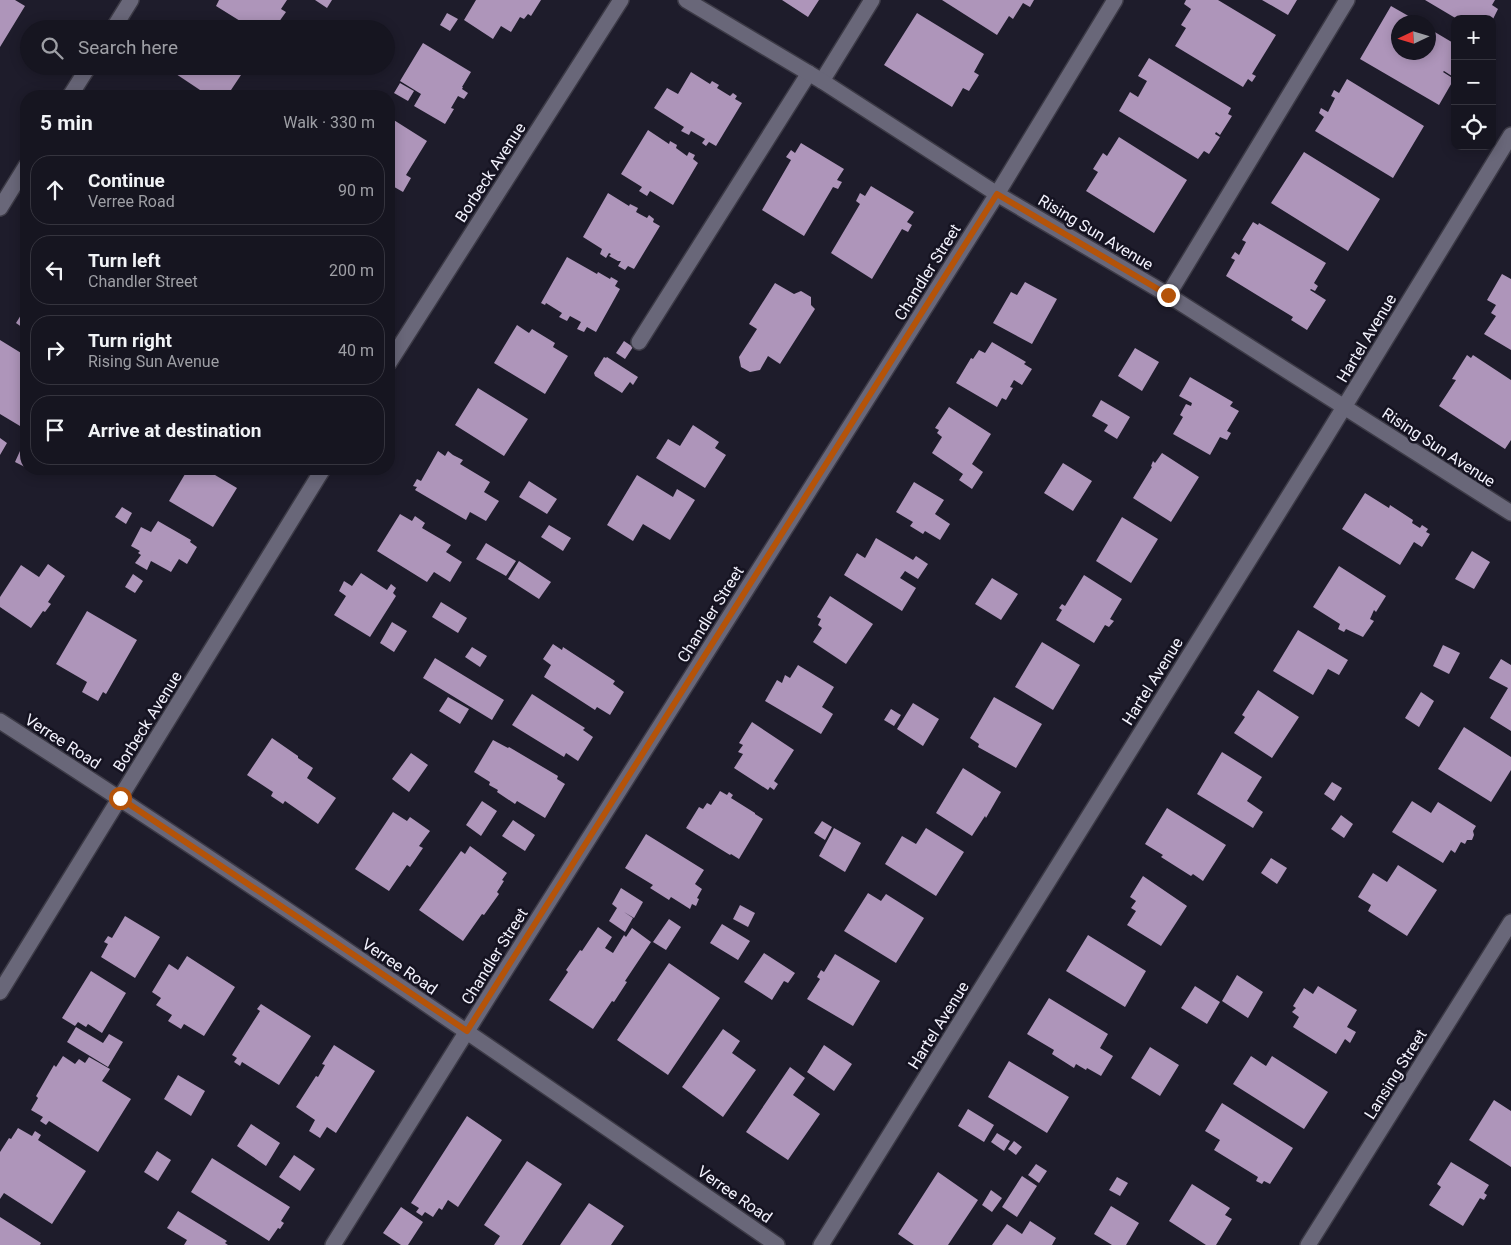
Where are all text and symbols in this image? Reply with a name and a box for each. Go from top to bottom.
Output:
north arrow [1391,15,1436,60]
map controls [1451,15,1496,150]
button: + [1451,15,1496,60]
search box [20,20,395,75]
icon: search [38,34,66,62]
text: Search here [78,36,178,59]
button: − [1451,60,1496,105]
button: locate [1451,105,1496,150]
text: 5 min [40,111,93,135]
text: Walk · 330 m [283,113,375,132]
street label: Borbeck Avenue [451,119,530,226]
text: Continue [88,169,165,192]
icon: ahead [41,176,69,204]
text: 90 m [338,181,374,200]
street label: Rising Sun Avenue [1035,191,1157,274]
text: Verree Road [88,192,175,211]
street label: Chandler Street [890,221,965,324]
text: Turn left [88,249,161,272]
icon: left [41,256,69,284]
text: 200 m [329,261,374,280]
text: Chandler Street [88,272,198,291]
route end [1157,284,1180,307]
street label: Hartel Avenue [1333,291,1400,386]
text: Turn right [88,329,172,352]
icon: right [41,336,69,364]
text: 40 m [338,341,374,360]
text: Rising Sun Avenue [88,352,219,371]
street label: Rising Sun Avenue [1379,404,1499,491]
icon: arrive [41,416,69,444]
text: Arrive at destination [88,419,261,442]
street label: Chandler Street [673,563,748,666]
street label: Hartel Avenue [1118,634,1187,729]
street label: Borbeck Avenue [109,668,186,775]
street label: Verree Road [21,710,104,773]
route start [109,787,132,810]
street label: Chandler Street [457,905,532,1008]
street label: Verree Road [358,934,441,999]
street label: Hartel Avenue [904,978,973,1073]
street label: Lansing Street [1360,1026,1431,1123]
street label: Verree Road [694,1162,776,1227]

